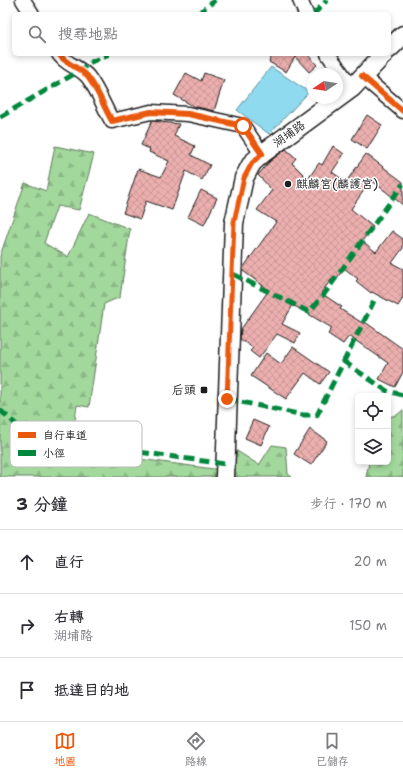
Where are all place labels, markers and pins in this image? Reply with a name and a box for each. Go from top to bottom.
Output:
place label: 麒麟宮(麟護宮) [296,176,378,192]
marker: 麒麟宮(麟護宮) [283,179,293,189]
place label: 后頭 [172,382,196,398]
marker: 后頭 [199,385,209,395]

